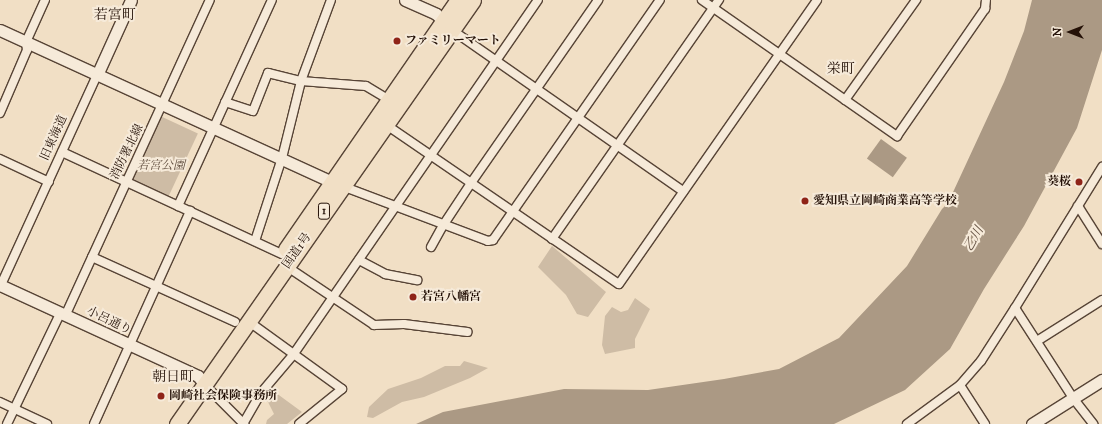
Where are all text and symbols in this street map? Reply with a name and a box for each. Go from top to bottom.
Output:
district label: 若宮町 [94,7,136,23]
north arrow [1050,12,1090,52]
text: N [1051,27,1065,37]
place label: ファミリーマート [405,34,501,48]
marker: ファミリーマート [392,36,402,46]
district label: 栄町 [827,61,855,77]
street label: 旧東海道 [38,113,70,163]
street label: 消防署北線 [107,122,147,182]
park label: 若宮公園 [137,159,185,173]
place label: 葵桜 [1047,175,1071,189]
marker: 葵桜 [1074,177,1084,187]
place label: 愛知県立岡崎商業高等学校 [813,194,957,208]
marker: 愛知県立岡崎商業高等学校 [800,196,810,206]
road number: 1 [317,202,331,220]
water label: 乙川 [961,224,987,254]
street label: 国道1号 [280,230,314,272]
place label: 若宮八幡宮 [421,290,481,304]
marker: 若宮八幡宮 [408,292,418,302]
street label: 小呂通り [84,304,134,338]
district label: 朝日町 [152,369,194,385]
place label: 岡崎社会保険事務所 [169,389,277,403]
marker: 岡崎社会保険事務所 [156,391,166,401]

